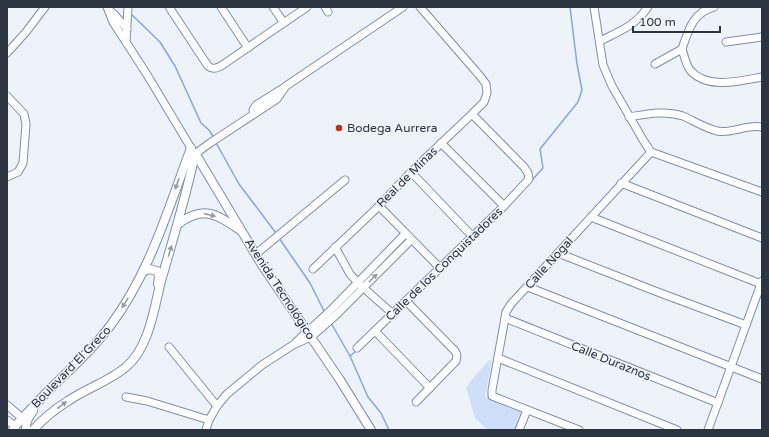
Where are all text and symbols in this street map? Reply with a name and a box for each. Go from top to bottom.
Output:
scale bar [633,8,720,34]
text: 100 m [639,15,676,29]
place label: Bodega Aurrera [347,121,438,135]
marker: Bodega Aurrera [334,123,344,133]
street label: Real de Minas [374,144,440,210]
one-way arrow [174,179,180,191]
street label: Calle de los Conquistadores [383,204,506,324]
one-way arrow [204,212,217,218]
street label: Calle Nogal [522,234,576,292]
street label: Avenida Tecnológico [242,236,318,342]
one-way arrow [167,245,173,257]
one-way arrow [368,273,378,283]
one-way arrow [122,297,129,309]
street label: Boulevard El Greco [28,323,114,411]
street label: Calle Duraznos [569,339,653,383]
one-way arrow [57,401,67,409]

